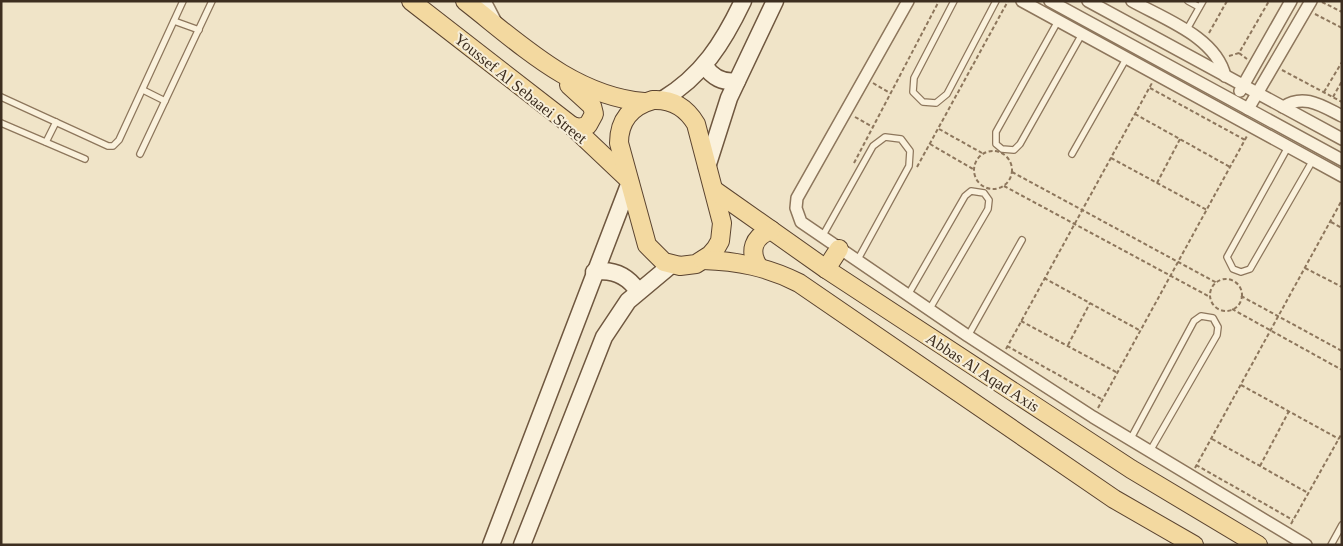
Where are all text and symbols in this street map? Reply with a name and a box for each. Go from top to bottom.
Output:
street label: Youssef Al Sebaaei Street [451,30,591,147]
street label: Abbas Al Aqad Axis [923,330,1042,416]

